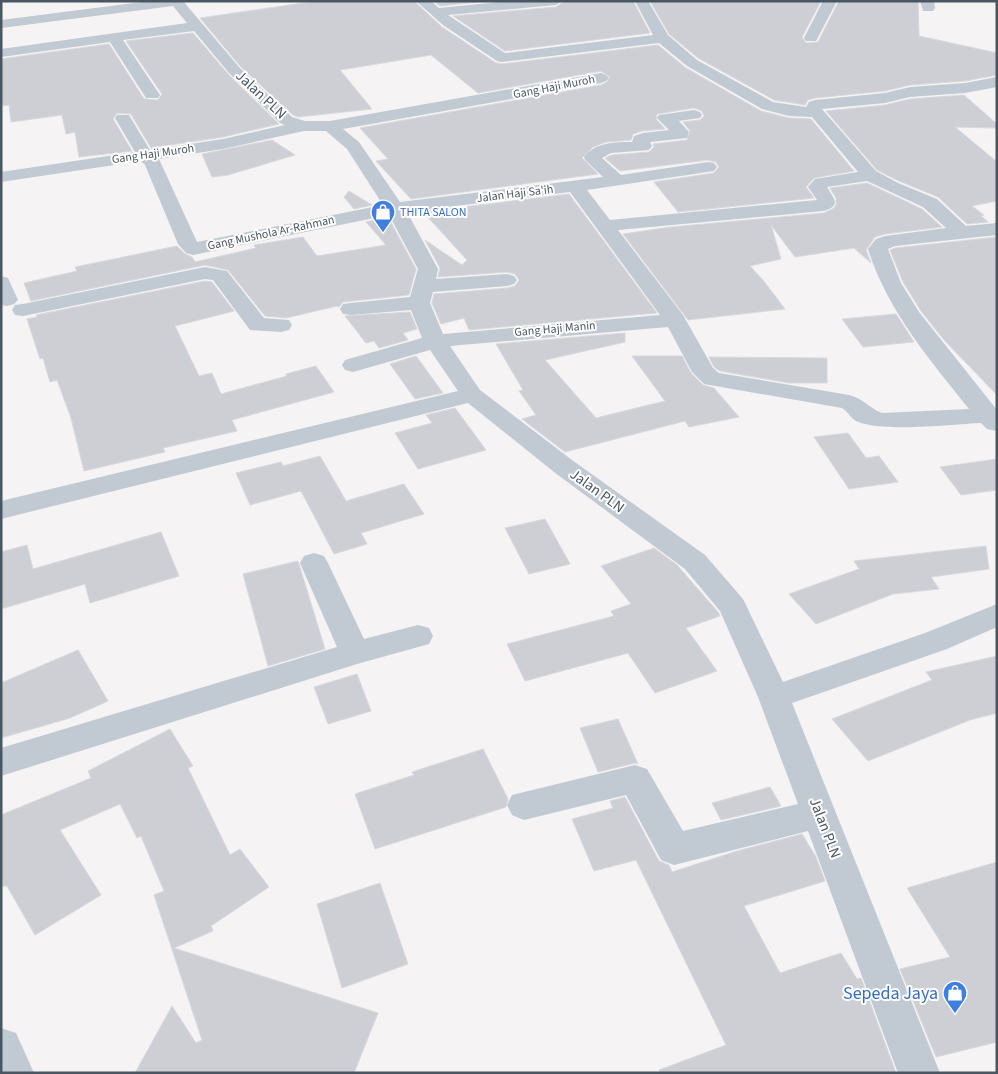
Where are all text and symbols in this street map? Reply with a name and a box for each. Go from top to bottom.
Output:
street label: Jalan PLN [231,66,291,124]
street label: Gang Haji Muroh [512,71,596,103]
street label: Gang Haji Muroh [111,140,195,168]
street label: Jalan Haji Sa'ih [476,181,554,207]
shop icon: THITA SALON [370,199,396,233]
place label: THITA SALON [400,204,466,221]
street label: Gang Mushola Ar-Rahman [206,211,336,255]
street label: Gang Haji Manin [514,317,596,341]
street label: Jalan PLN [565,464,629,518]
street label: Jalan PLN [804,795,846,861]
shop icon: Sepeda Jaya [942,980,968,1014]
place label: Sepeda Jaya [843,981,938,1006]

